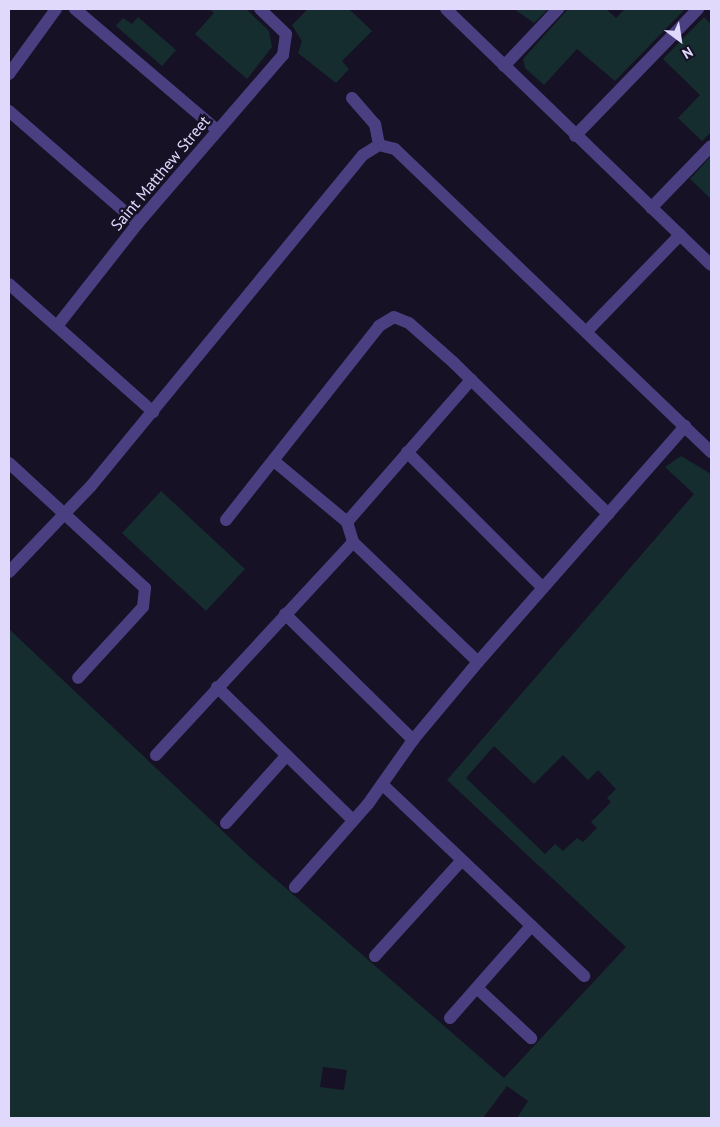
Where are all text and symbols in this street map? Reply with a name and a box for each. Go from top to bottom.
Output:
north arrow [655,15,705,65]
text: N [679,43,696,63]
street label: Saint Matthew Street [106,112,214,234]

